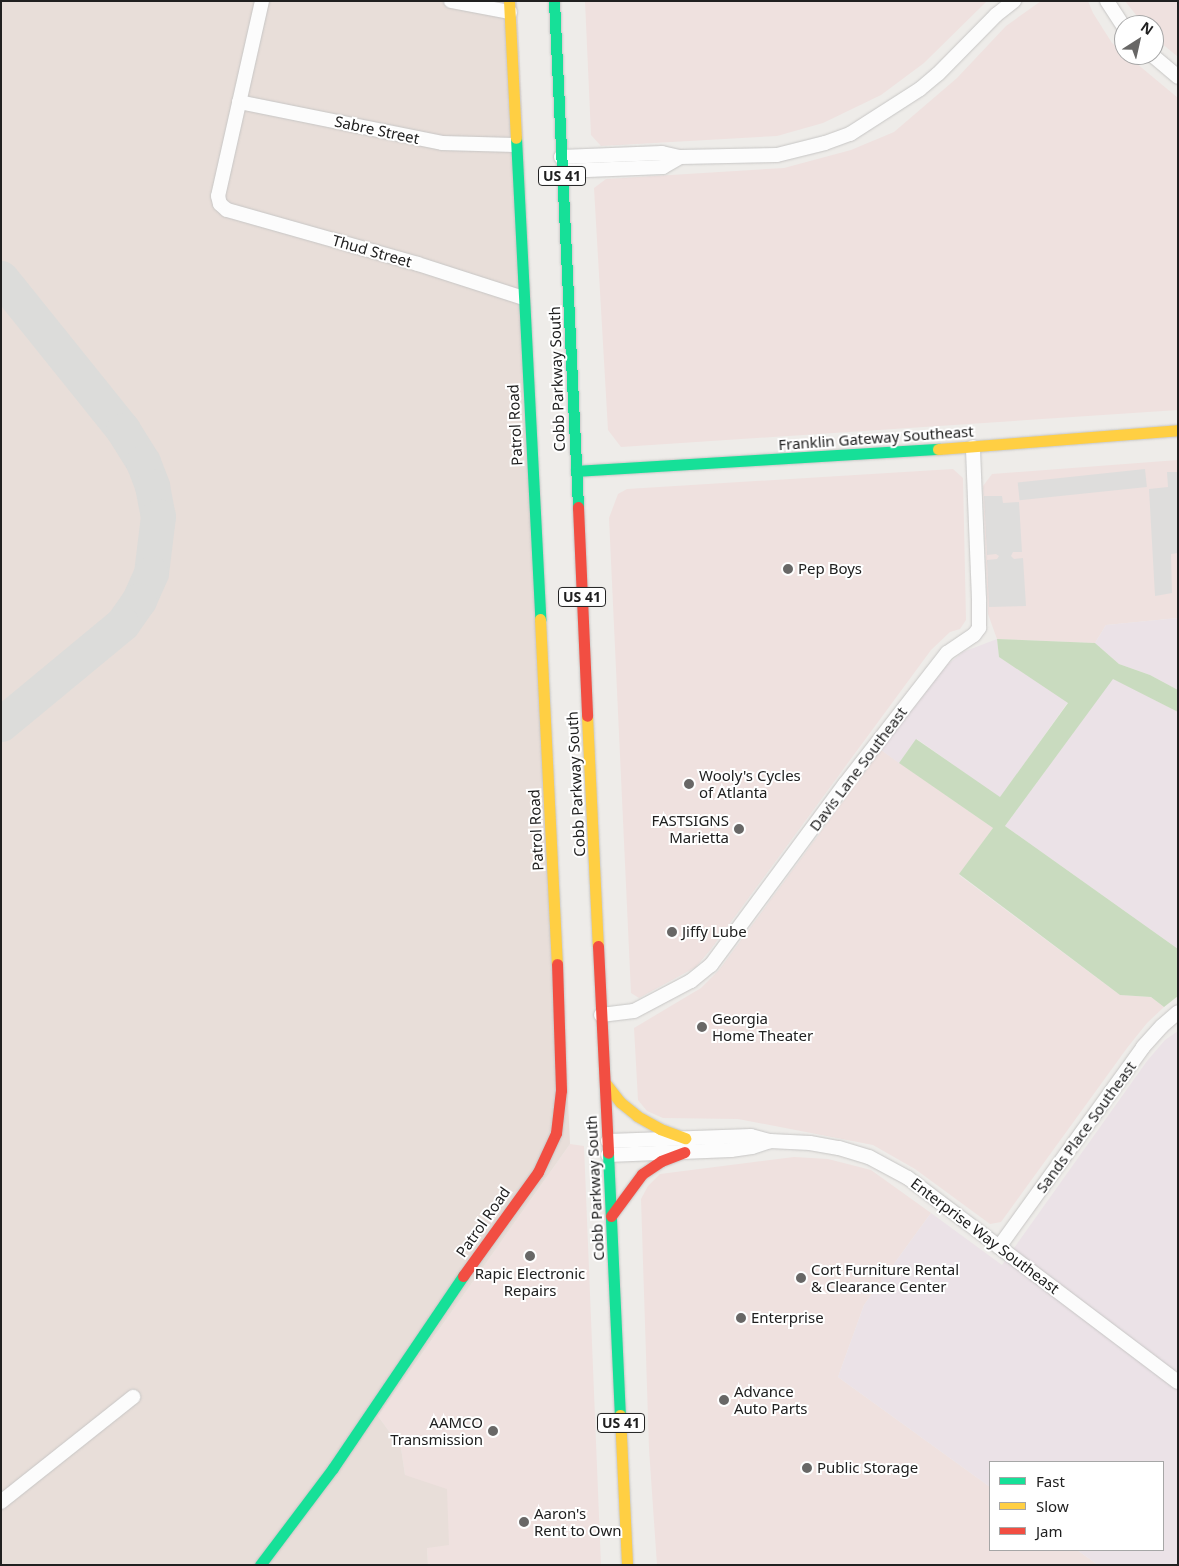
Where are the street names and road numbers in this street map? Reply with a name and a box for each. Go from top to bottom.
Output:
street label: Sabre Street [333,112,421,148]
road number: US 41 [537,165,587,188]
street label: Thud Street [330,231,414,271]
street label: Cobb Parkway South [545,306,569,452]
street label: Patrol Road [504,384,526,466]
street label: Franklin Gateway Southeast [778,422,974,454]
road number: US 41 [557,586,607,608]
street label: Davis Lane Southeast [806,703,910,835]
street label: Cobb Parkway South [563,711,589,857]
street label: Patrol Road [525,789,547,871]
street label: Sands Place Southeast [1032,1058,1140,1196]
street label: Cobb Parkway South [582,1115,608,1261]
street label: Enterprise Way Southeast [907,1174,1063,1298]
street label: Patrol Road [452,1183,514,1261]
road number: US 41 [596,1412,646,1435]

